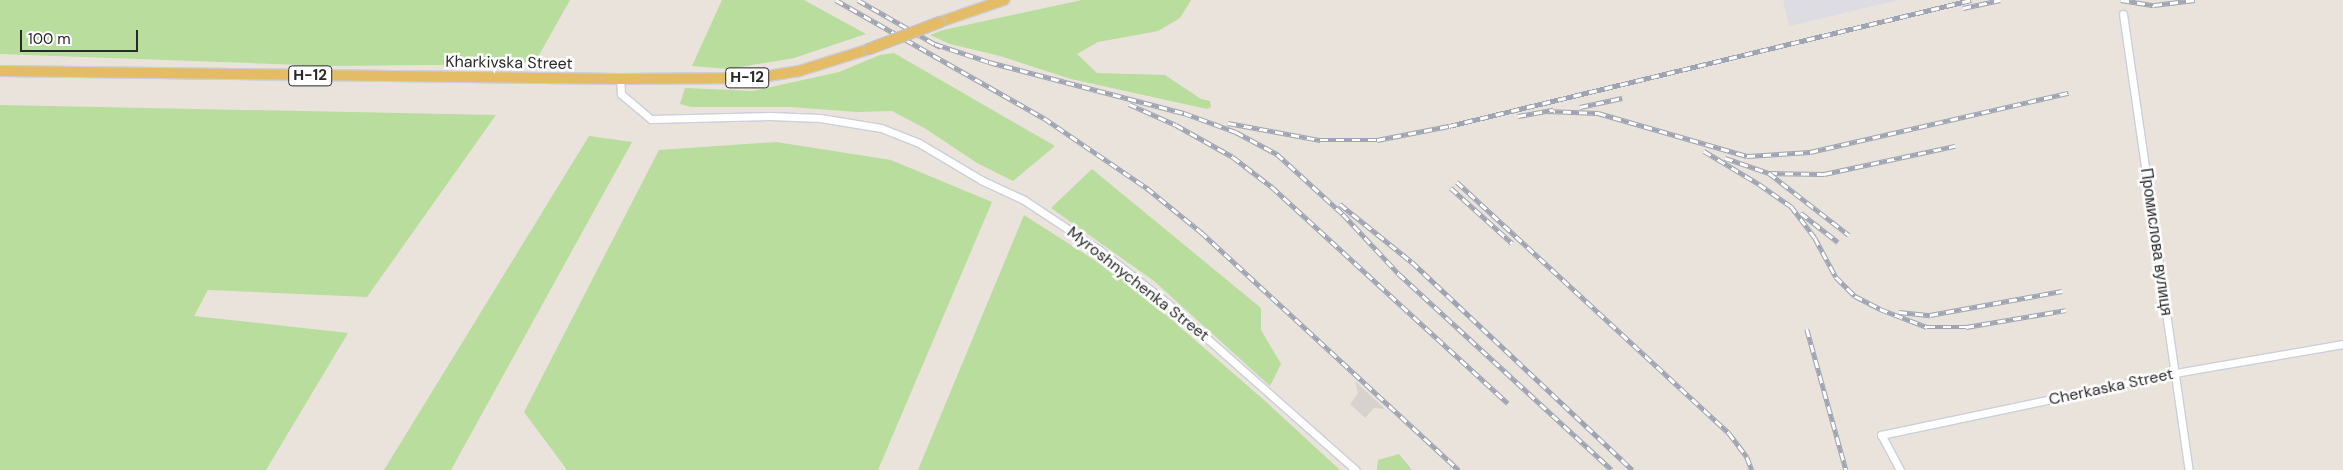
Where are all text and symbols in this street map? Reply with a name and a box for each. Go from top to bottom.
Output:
scale bar [22,20,140,52]
text: 100 m [28,29,71,49]
street label: Kharkivska Street [445,52,573,74]
road number: Н-12 [288,64,332,88]
road number: Н-12 [724,66,770,90]
street label: Промислова вулиця [2136,167,2176,317]
street label: Myroshnychenka Street [1063,223,1213,345]
street label: Cherkaska Street [2047,364,2175,410]

